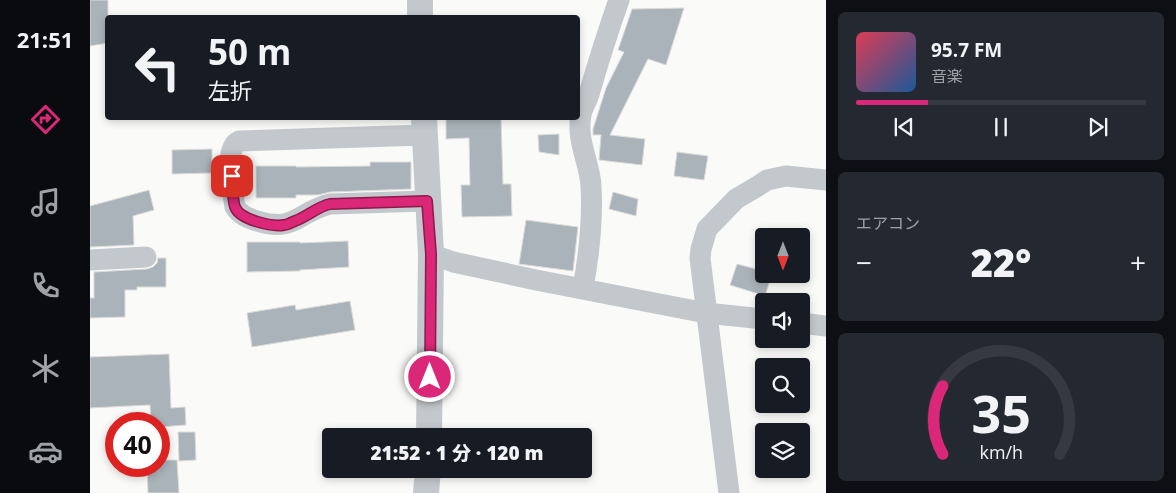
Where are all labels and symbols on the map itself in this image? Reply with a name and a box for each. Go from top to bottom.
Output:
pin [211,155,253,197]
north arrow [755,228,810,282]
position arrow [403,350,455,402]
speed limit sign: 40 [105,412,170,477]

